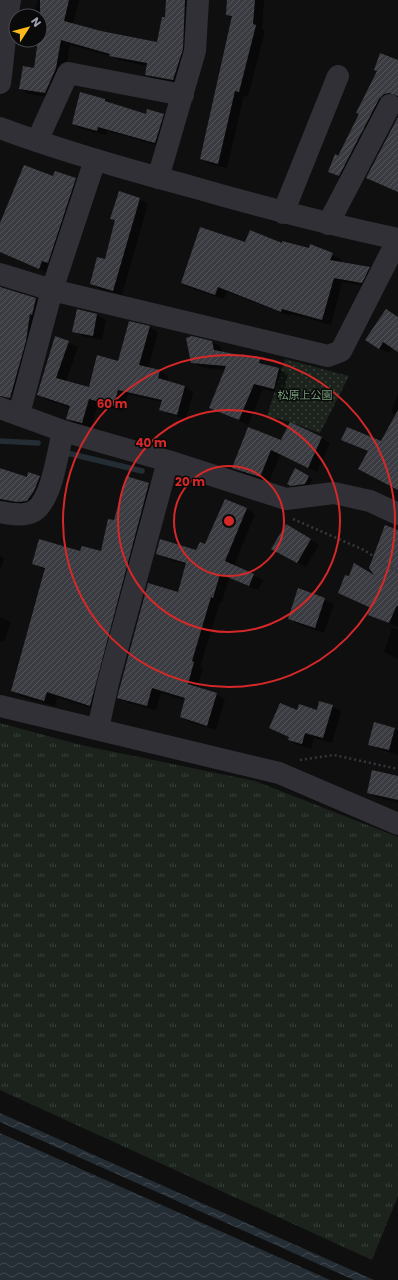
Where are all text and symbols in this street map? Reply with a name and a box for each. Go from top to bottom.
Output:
north arrow [8,8,48,48]
text: N [27,14,45,30]
park label: 松原上公園 [278,387,333,403]
text: 60 m [97,395,128,412]
text: 40 m [135,434,167,451]
text: 20 m [175,473,205,490]
centre of rings [222,514,236,528]

